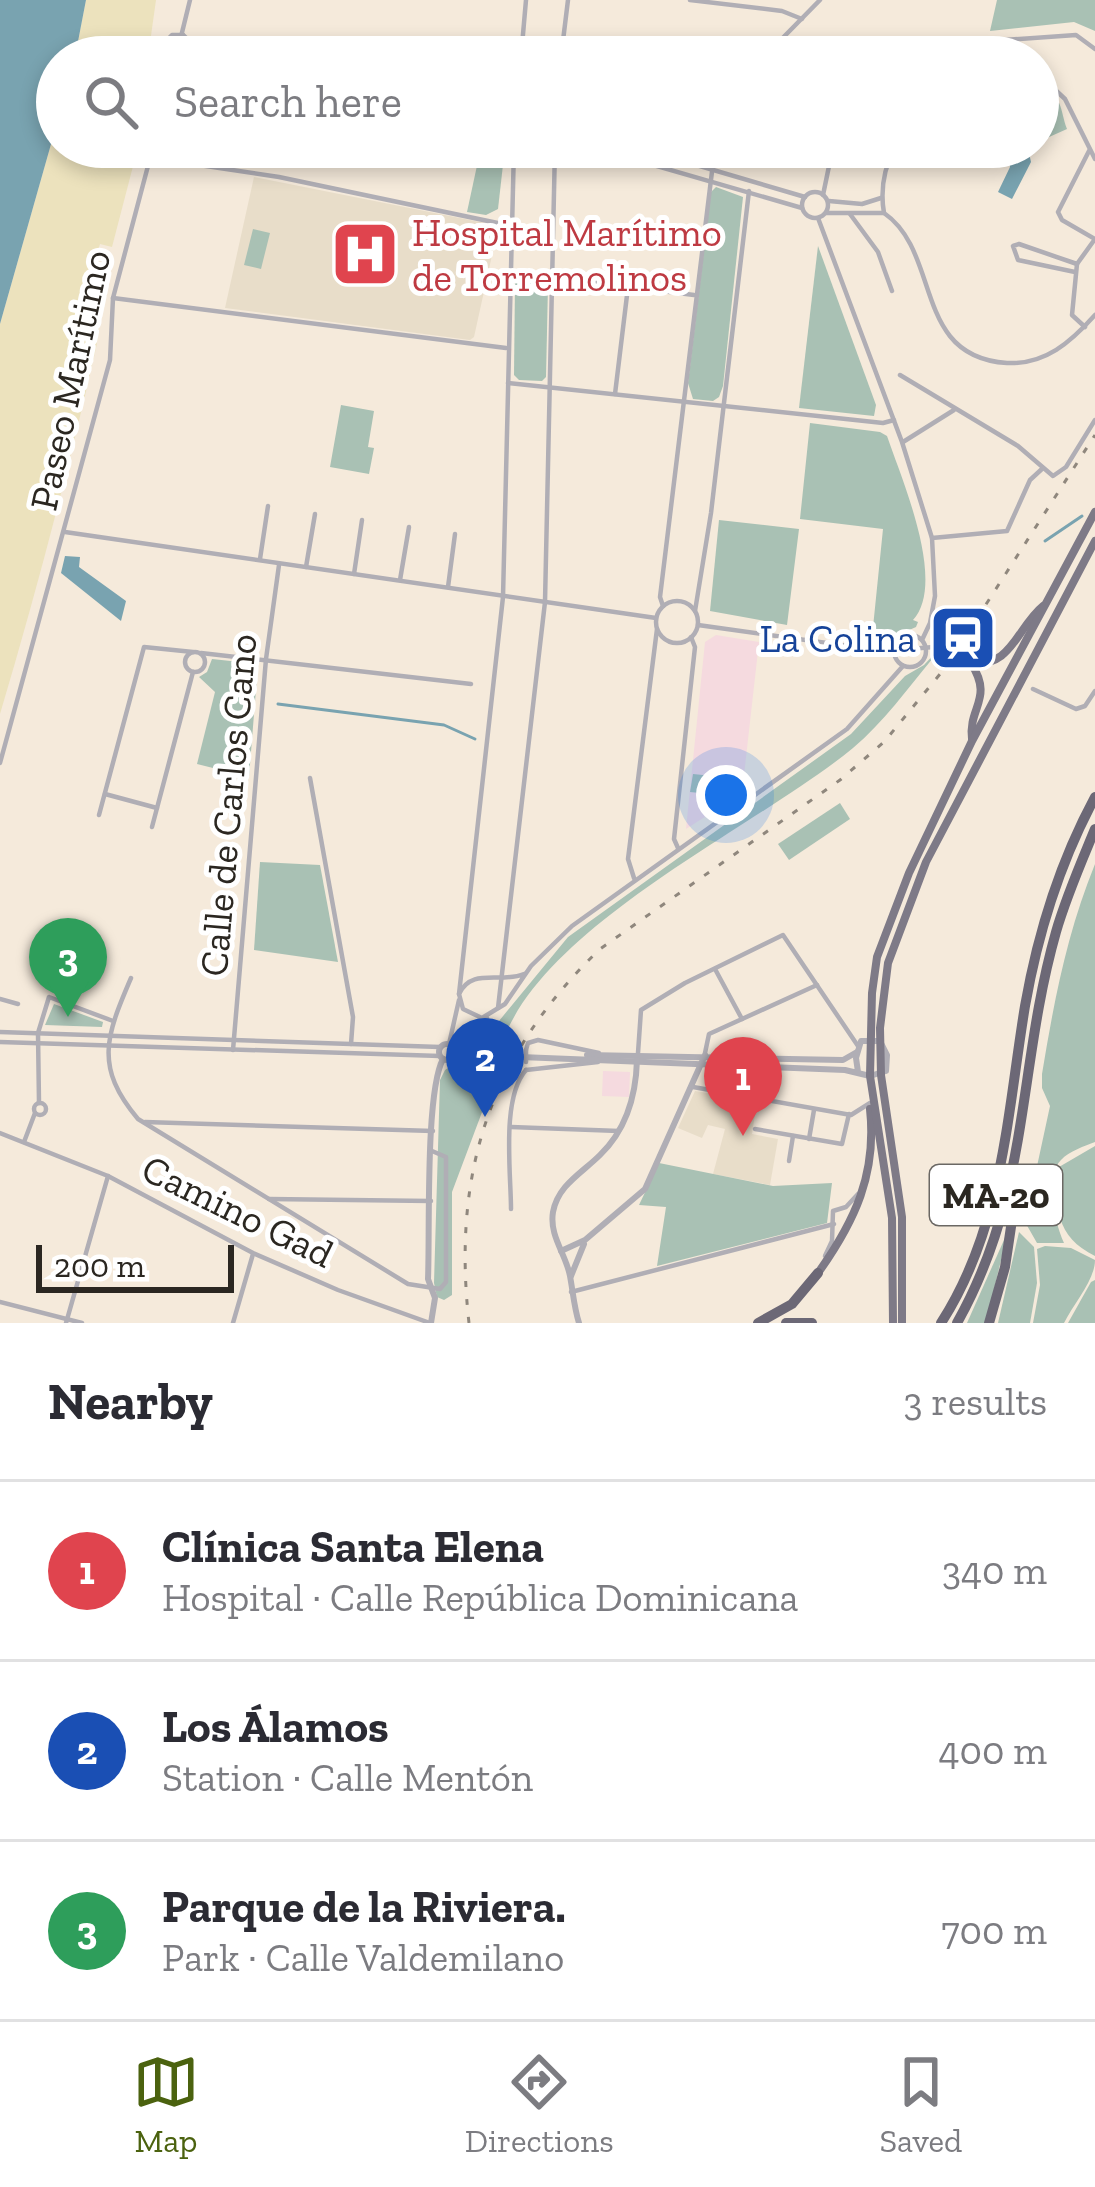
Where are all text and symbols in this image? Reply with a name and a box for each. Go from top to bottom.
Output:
search box [36,36,1059,168]
icon: search [78,69,144,135]
text: Search here [174,75,402,129]
place label: Hospital Marítimo de Torremolinos [412,209,722,301]
hospital icon: Hospital Marítimo de Torremolinos [330,219,400,289]
street label: Paseo Marítimo [20,246,120,514]
station icon: La Colina [928,603,998,673]
place label: La Colina [759,615,916,662]
street label: Calle de Carlos Cano [190,632,266,978]
your location [696,765,756,825]
pin: 3 [29,918,107,1017]
pin: 2 [446,1018,524,1117]
pin: 1 [704,1037,782,1136]
street label: Camino Gad [135,1145,341,1277]
road number: MA-20 [930,1165,1062,1225]
scale bar [36,1239,234,1292]
text: 200 m [54,1246,145,1285]
text: Nearby [48,1371,213,1432]
text: 3 results [903,1378,1047,1425]
text: Clínica Santa Elena [162,1520,544,1574]
text: 1 [79,1547,95,1594]
text: 340 m [942,1547,1047,1594]
text: Hospital · Calle República Dominicana [162,1574,798,1621]
text: Los Álamos [162,1700,389,1754]
text: 2 [77,1727,97,1774]
text: 400 m [939,1727,1047,1774]
text: Station · Calle Mentón [162,1754,533,1801]
text: Parque de la Riviera. [162,1880,566,1934]
text: 3 [77,1907,97,1954]
text: 700 m [941,1907,1047,1954]
text: Park · Calle Valdemilano [162,1934,564,1981]
tab: Map [133,2049,199,2160]
tab: Directions [465,2049,614,2160]
tab: Saved [879,2049,962,2160]

